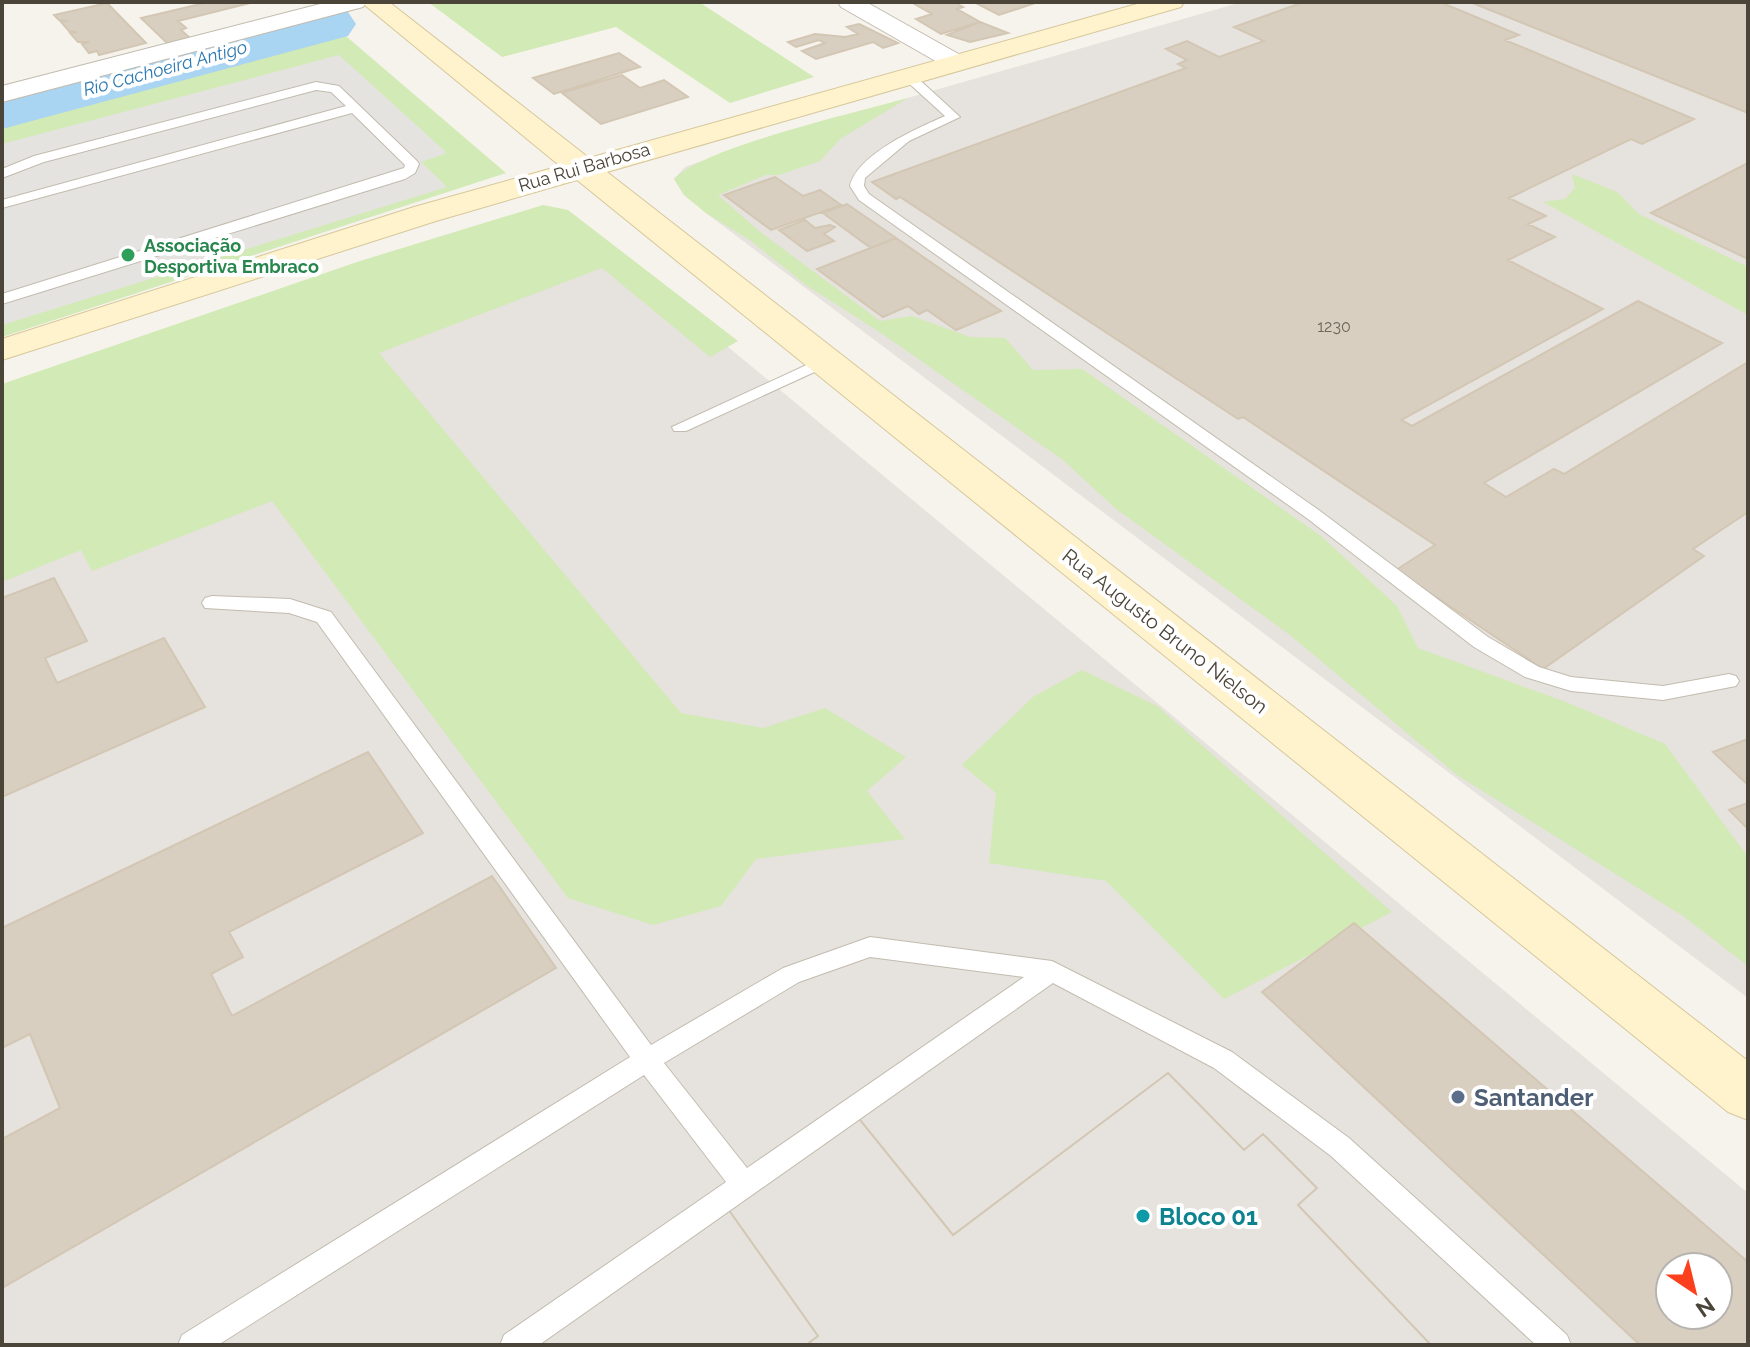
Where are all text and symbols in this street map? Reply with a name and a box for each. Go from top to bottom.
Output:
water label: Rio Cachoeira Antigo [81,36,249,100]
street label: Rua Rui Barbosa [516,138,652,196]
place label: Associação Desportiva Embraco [144,235,319,277]
marker: Associação Desportiva Embraco [119,246,137,264]
house number: 1230 [1317,317,1351,336]
street label: Rua Augusto Bruno Nielson [1058,543,1272,719]
place label: Santander [1474,1083,1594,1112]
marker: Santander [1449,1088,1467,1106]
place label: Bloco 01 [1159,1202,1258,1231]
marker: Bloco 01 [1134,1207,1152,1225]
north arrow [1654,1251,1734,1331]
text: N [1691,1292,1720,1323]

